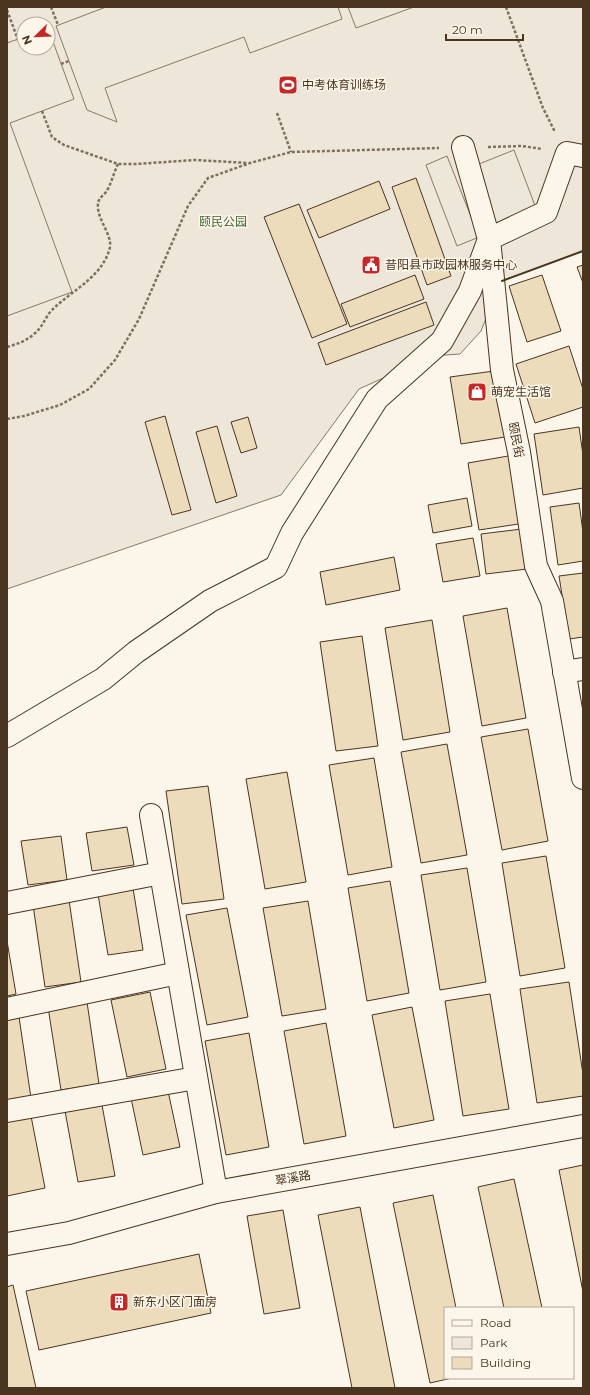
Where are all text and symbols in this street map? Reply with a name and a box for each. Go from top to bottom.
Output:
north arrow [16,16,56,56]
scale bar [446,16,523,42]
text: 20 m [452,22,483,37]
text: N [19,33,35,47]
sports icon: 中考体育训练场 [277,74,299,96]
place label: 中考体育训练场 [302,77,386,92]
park label: 颐民公园 [199,214,247,229]
public building icon: 昔阳县市政园林服务中心 [360,254,382,276]
place label: 昔阳县市政园林服务中心 [385,257,517,272]
shop icon: 萌宠生活馆 [466,381,488,403]
place label: 萌宠生活馆 [491,384,551,399]
street label: 颐民街 [506,421,527,459]
street label: 翠溪路 [274,1167,312,1188]
building icon: 新东小区门面房 [108,1291,130,1313]
place label: 新东小区门面房 [133,1294,217,1309]
legend [444,1307,574,1379]
text: Road [480,1315,511,1330]
text: Park [480,1335,508,1350]
text: Building [480,1355,531,1370]

